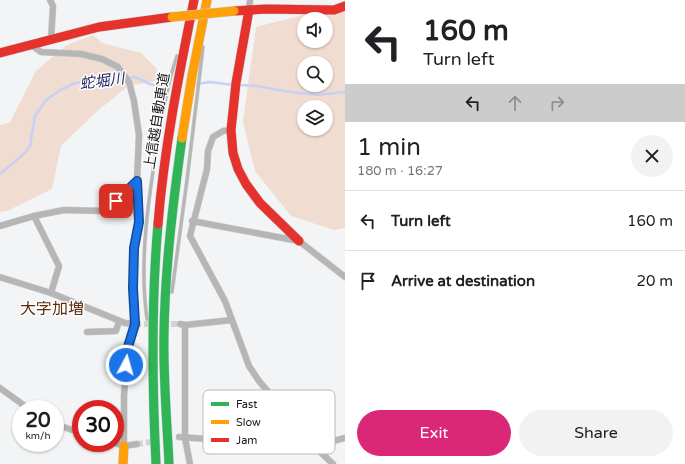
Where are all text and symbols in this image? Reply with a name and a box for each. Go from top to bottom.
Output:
map controls [297,12,333,136]
button: sound [297,12,333,48]
text: 160 m [423,14,509,48]
icon: left [357,16,409,68]
text: Turn left [423,48,495,70]
button: search [297,56,333,92]
water label: 蛇堀川 [79,69,127,93]
street label: 上信越自動車道 [141,71,173,171]
icon: left [462,92,484,114]
icon: ahead [504,92,526,114]
icon: right [546,92,568,114]
button: layers [297,100,333,136]
text: 1 min [357,133,421,162]
button: close [631,135,673,177]
text: 180 m · 16:27 [357,163,443,179]
pin [99,184,133,218]
icon: arrive [105,190,127,212]
icon: left [357,210,379,232]
text: Turn left [391,212,451,230]
text: 160 m [627,212,673,230]
icon: arrive [357,270,379,292]
text: Arrive at destination [391,272,535,290]
text: 20 m [636,272,673,290]
district label: 大字加増 [20,299,84,319]
position arrow [105,344,147,386]
legend [203,390,335,454]
text: Fast [236,398,257,411]
speed limit sign: 30 [72,400,124,452]
text: 20 [25,409,51,433]
button: Exit [357,410,511,456]
button: Share [519,410,673,456]
text: Slow [236,416,261,429]
text: km/h [25,430,51,442]
text: Jam [236,434,257,447]

